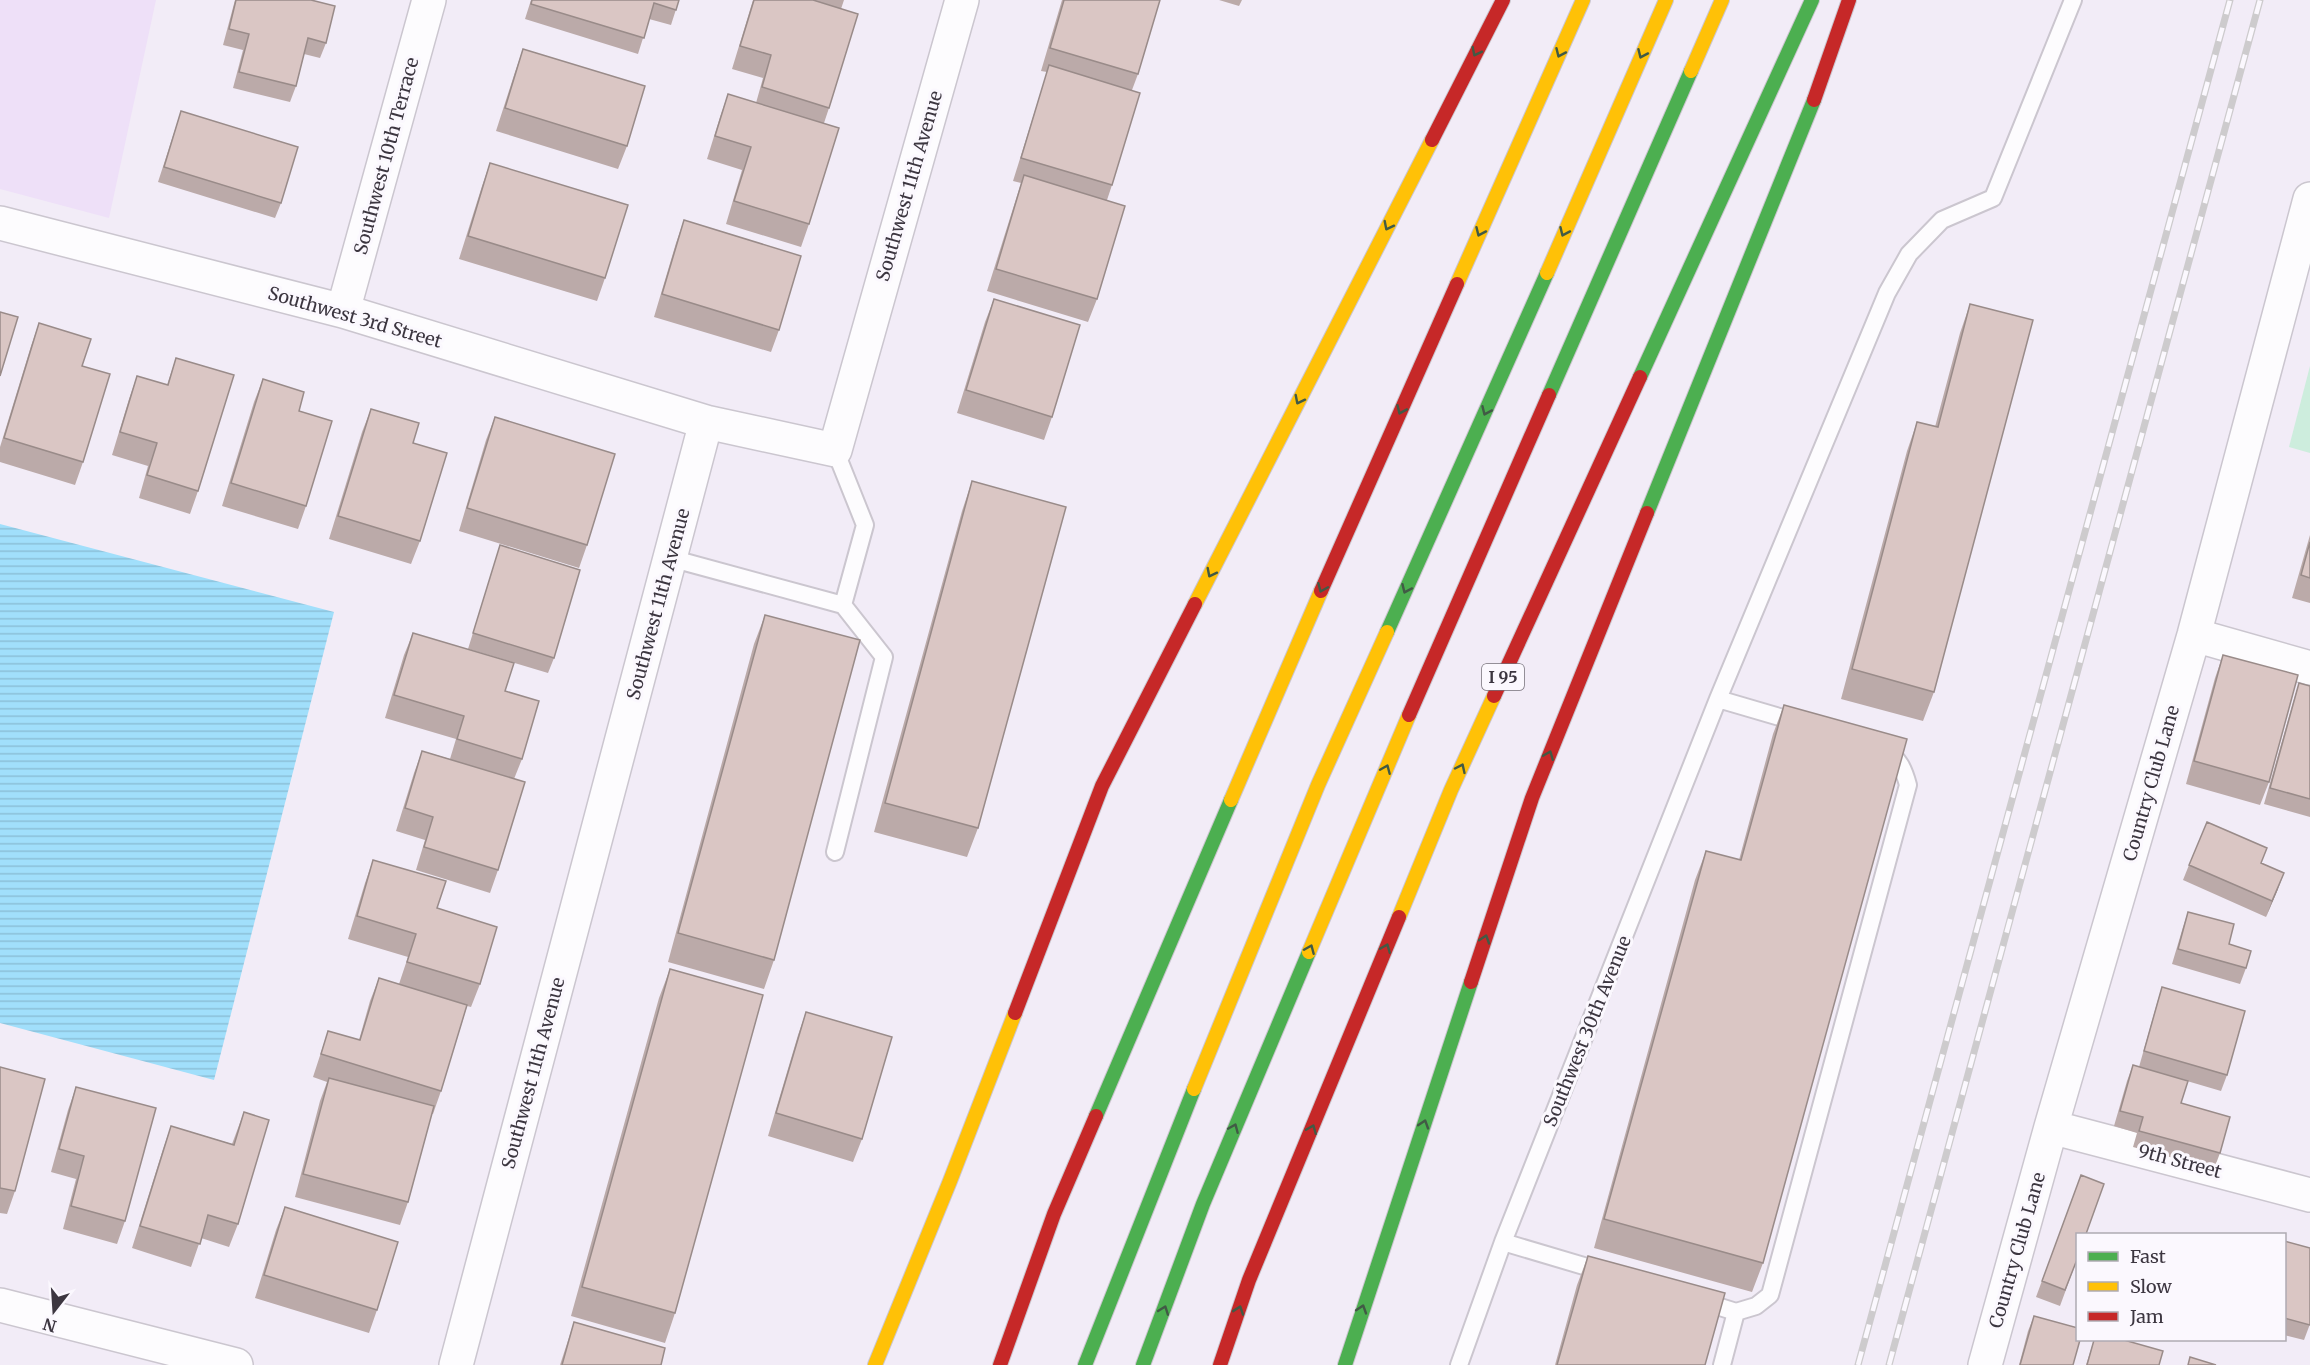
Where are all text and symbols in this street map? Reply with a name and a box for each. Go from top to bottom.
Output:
one-way arrow [1472,46,1484,57]
one-way arrow [1555,47,1567,58]
one-way arrow [1637,47,1649,58]
street label: Southwest 10th Terrace [349,55,423,257]
street label: Southwest 11th Avenue [871,88,947,284]
one-way arrow [1384,219,1395,230]
one-way arrow [1476,225,1488,236]
one-way arrow [1559,226,1571,237]
street label: Southwest 3rd Street [265,281,445,353]
one-way arrow [1295,393,1307,404]
one-way arrow [1396,403,1408,414]
one-way arrow [1481,404,1493,415]
street label: Southwest 11th Avenue [621,506,695,702]
one-way arrow [1206,567,1218,578]
one-way arrow [1317,582,1329,593]
one-way arrow [1401,582,1413,593]
road number: I 95 [1482,664,1524,690]
street label: Country Club Lane [2118,702,2184,864]
one-way arrow [1542,750,1554,761]
one-way arrow [1454,764,1466,775]
one-way arrow [1379,765,1391,776]
street label: Southwest 30th Avenue [1538,932,1636,1130]
one-way arrow [1478,934,1490,945]
one-way arrow [1303,944,1315,955]
one-way arrow [1379,944,1391,955]
street label: Southwest 11th Avenue [496,975,570,1171]
one-way arrow [1416,1119,1429,1130]
one-way arrow [1227,1124,1239,1135]
one-way arrow [1305,1124,1317,1135]
street label: 9th Street [2136,1139,2224,1183]
street label: Country Club Lane [1984,1169,2050,1331]
legend [2076,1233,2286,1341]
text: Fast [2130,1245,2166,1268]
text: Slow [2130,1275,2173,1298]
north arrow [24,1281,84,1341]
one-way arrow [1355,1304,1368,1315]
one-way arrow [1156,1305,1169,1316]
one-way arrow [1232,1305,1245,1316]
text: Jam [2129,1305,2164,1328]
text: N [40,1314,59,1337]

